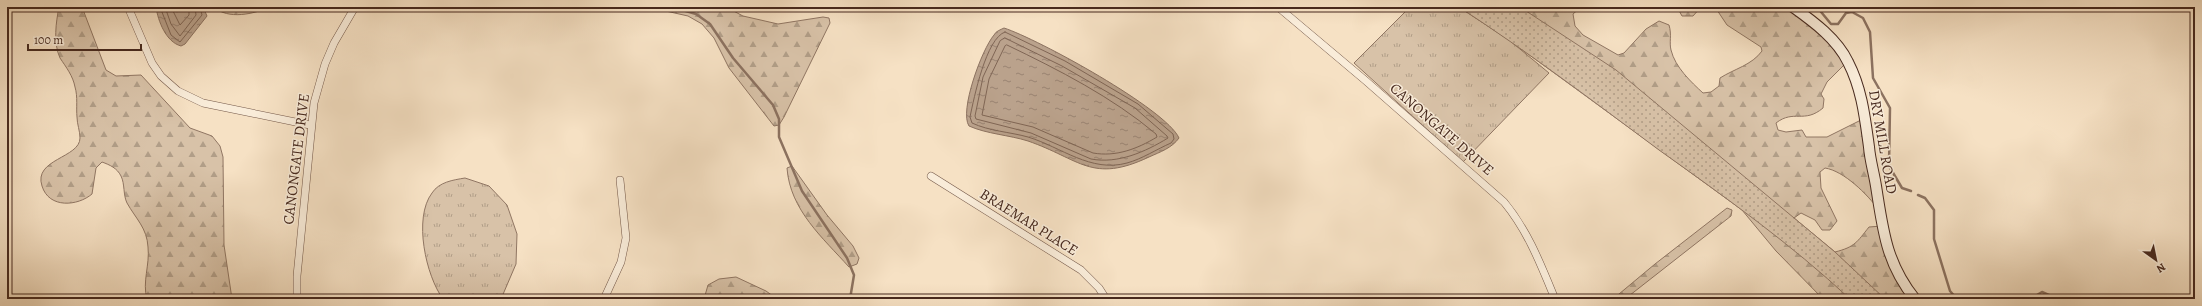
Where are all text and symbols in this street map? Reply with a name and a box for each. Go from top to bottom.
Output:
scale bar [28,26,141,52]
text: 100 m [34,32,63,48]
street label: CANONGATE DRIVE [1386,78,1498,180]
street label: DRY MILL ROAD [1864,88,1902,196]
street label: CANONGATE DRIVE [278,92,314,226]
street label: BRAEMAR PLACE [976,184,1082,260]
north arrow [2136,240,2176,280]
text: N [2154,259,2169,276]

